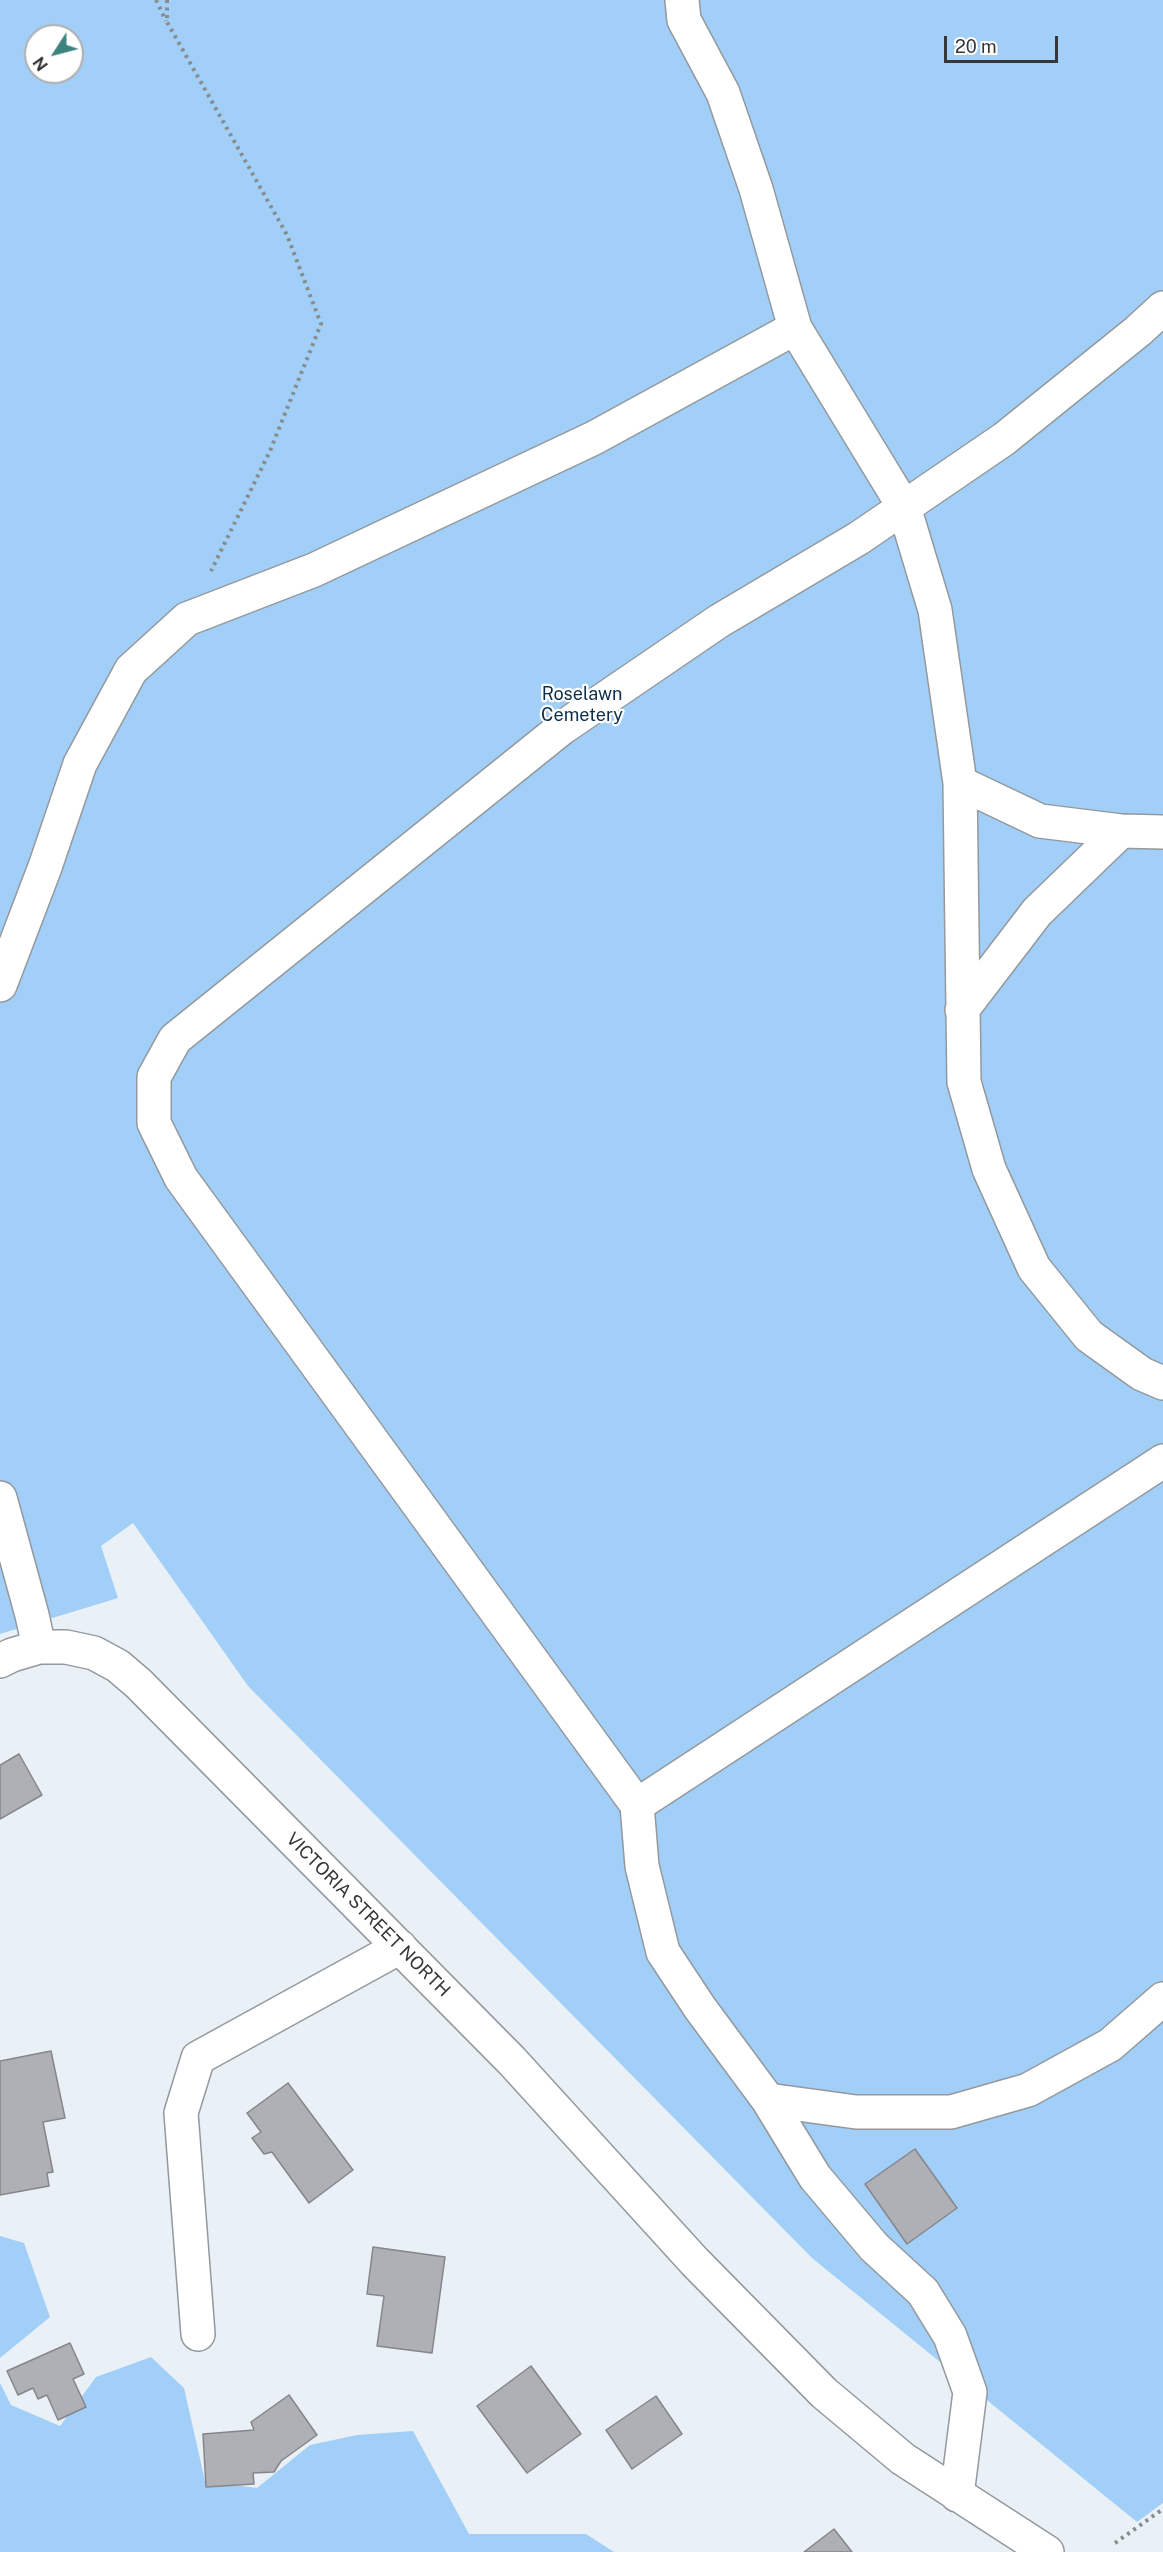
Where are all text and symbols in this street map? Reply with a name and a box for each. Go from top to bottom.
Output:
north arrow [24,24,84,84]
scale bar [947,24,1061,62]
text: 20 m [955,36,997,57]
text: N [29,53,52,74]
park label: Roselawn Cemetery [541,683,623,726]
street label: VICTORIA STREET NORTH [281,1828,455,2002]

